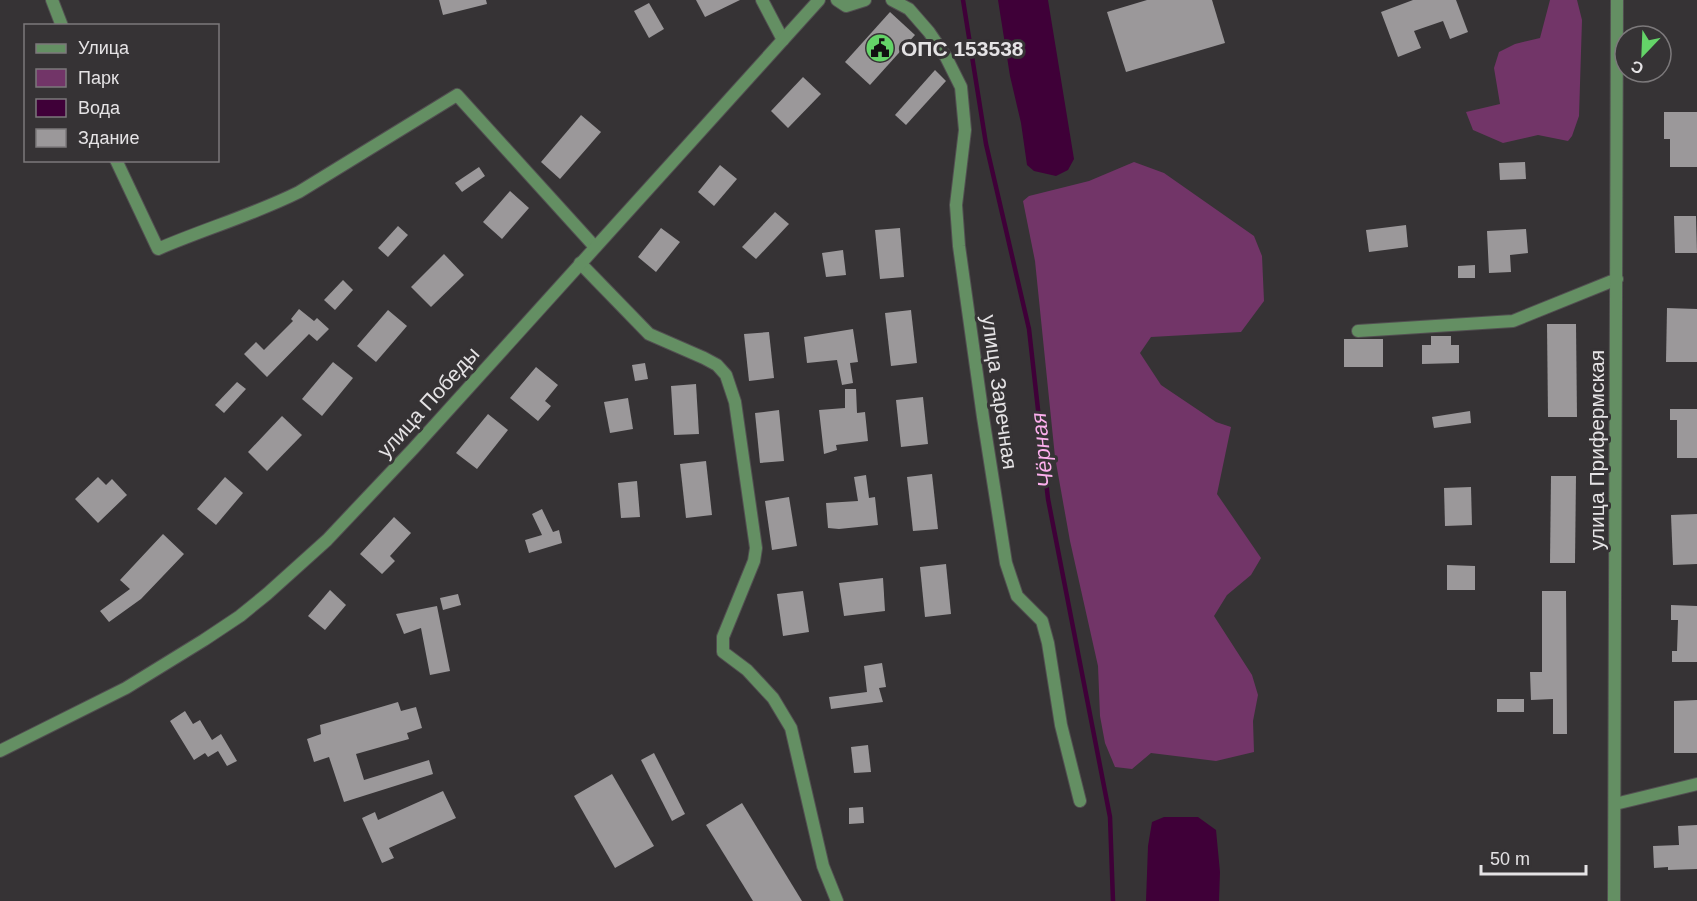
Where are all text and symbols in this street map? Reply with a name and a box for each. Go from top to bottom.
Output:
legend [24,24,219,162]
north arrow [1613,24,1673,84]
public building icon: ОПС 153538 [864,32,896,64]
place label: ОПС 153538 [901,37,1024,60]
text: Улица [78,38,130,58]
text: С [1628,57,1646,77]
text: Парк [78,68,119,88]
text: Вода [78,98,121,118]
text: Здание [78,128,139,148]
street label: улица Заречная [978,313,1022,471]
street label: улица Победы [372,342,484,462]
street label: улица Прифермская [1585,350,1608,550]
water label: Чёрная [1026,411,1058,489]
scale bar [1481,838,1586,876]
text: 50 m [1490,849,1530,869]

